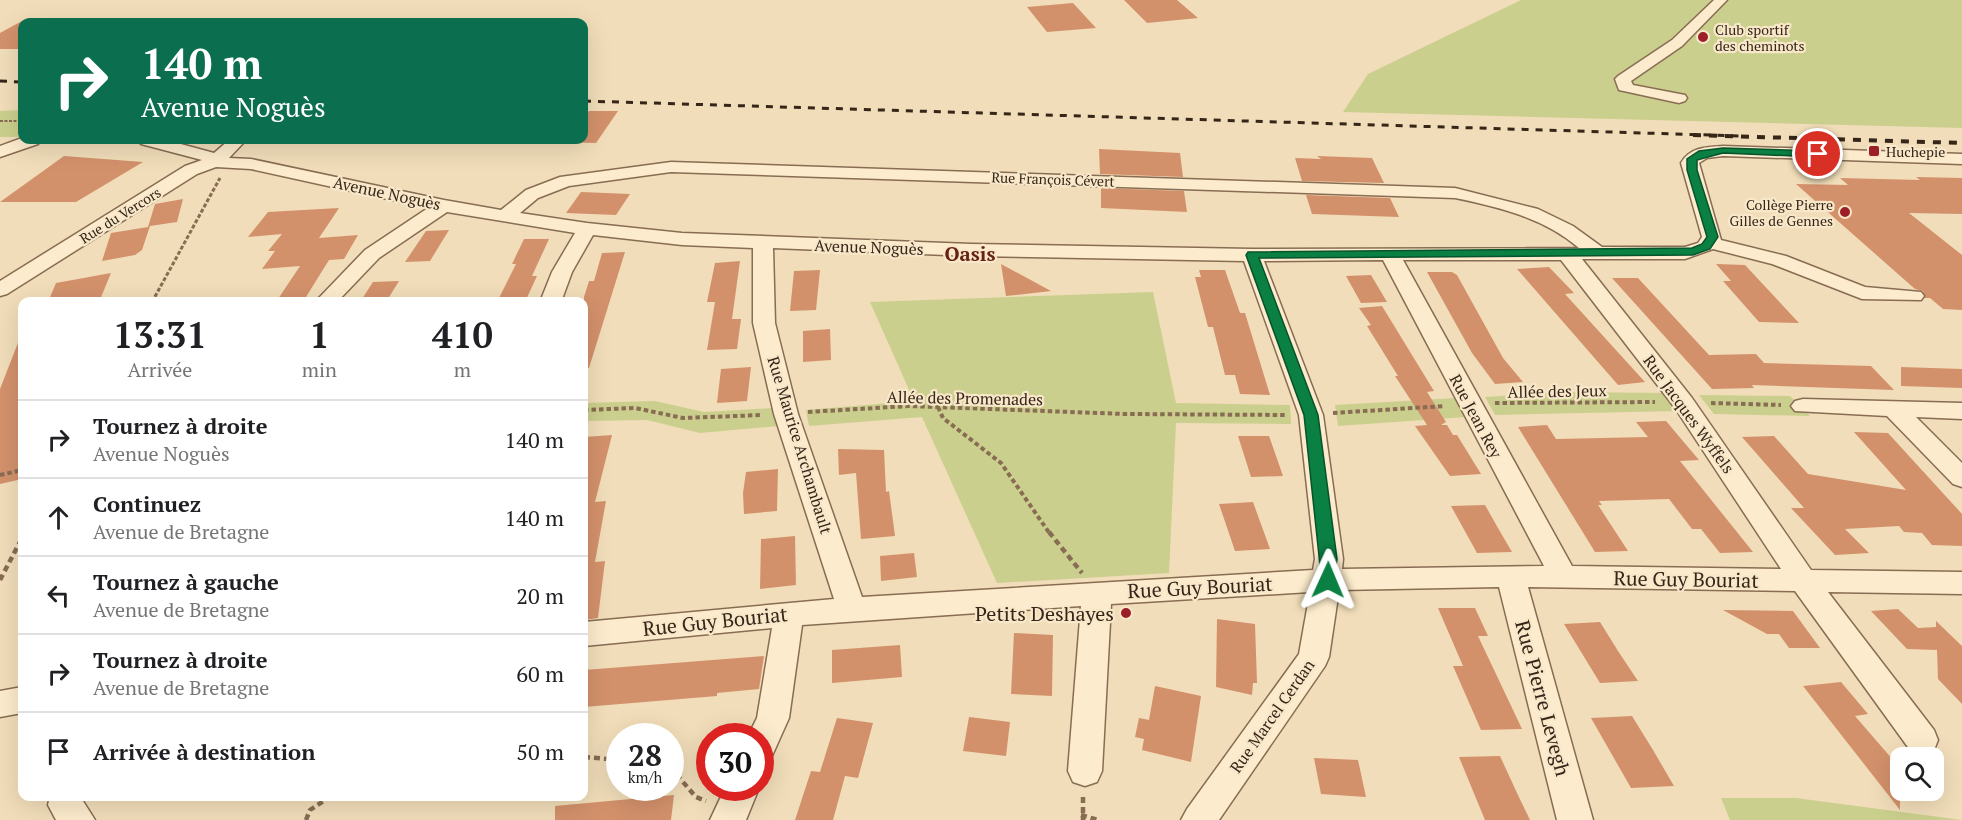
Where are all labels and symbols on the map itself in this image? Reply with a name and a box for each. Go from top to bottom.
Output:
place label: Club sportif des cheminots [1715,20,1805,55]
marker: Club sportif des cheminots [1696,30,1710,44]
pin [1792,128,1843,179]
place label: Huchepie [1886,142,1945,161]
marker: Huchepie [1867,144,1881,158]
street label: Rue François Cévert [991,167,1116,191]
street label: Avenue Noguès [331,171,443,215]
street label: Rue du Vercors [76,182,164,248]
place label: Collège Pierre Gilles de Gennes [1730,195,1833,230]
marker: Collège Pierre Gilles de Gennes [1838,205,1852,219]
street label: Avenue Noguès [814,234,924,260]
district label: Oasis [945,240,995,267]
street label: Rue Jacques Wyffels [1639,350,1740,478]
street label: Rue Maurice Archambault [762,353,838,537]
street label: Rue Jean Rey [1445,370,1508,463]
street label: Allée des Jeux [1507,379,1608,403]
street label: Allée des Promenades [887,386,1043,410]
position arrow [1296,548,1360,612]
street label: Rue Guy Bouriat [1613,564,1760,594]
street label: Rue Guy Bouriat [1127,570,1274,604]
street label: Rue Guy Bouriat [641,600,789,642]
place label: Petits Deshayes [975,600,1114,627]
marker: Petits Deshayes [1119,606,1133,620]
street label: Rue Pierre Levegh [1509,617,1577,779]
street label: Rue Marcel Cerdan [1225,654,1320,777]
speed limit sign: 30 [696,723,774,801]

